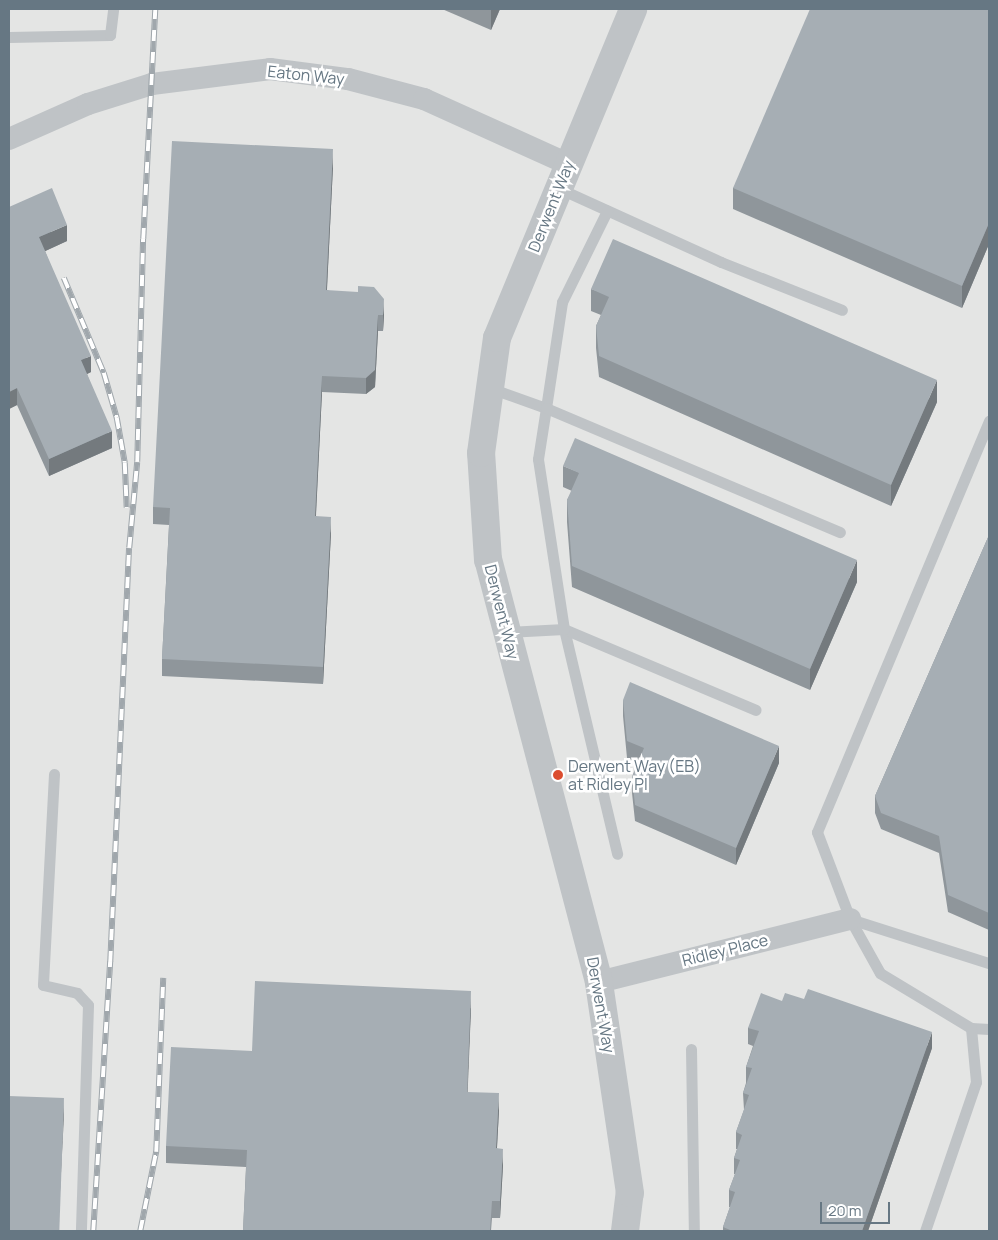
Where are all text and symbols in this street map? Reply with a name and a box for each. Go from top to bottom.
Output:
street label: Eaton Way [267,61,345,89]
street label: Derwent Way [524,157,578,255]
street label: Derwent Way [481,563,523,661]
place label: Derwent Way (EB) at Ridley Pl [568,756,701,794]
marker: Derwent Way (EB) at Ridley Pl [552,769,564,781]
street label: Ridley Place [680,930,770,970]
street label: Derwent Way [583,955,619,1055]
scale bar [823,1192,893,1224]
text: 20 m [828,1200,861,1221]

